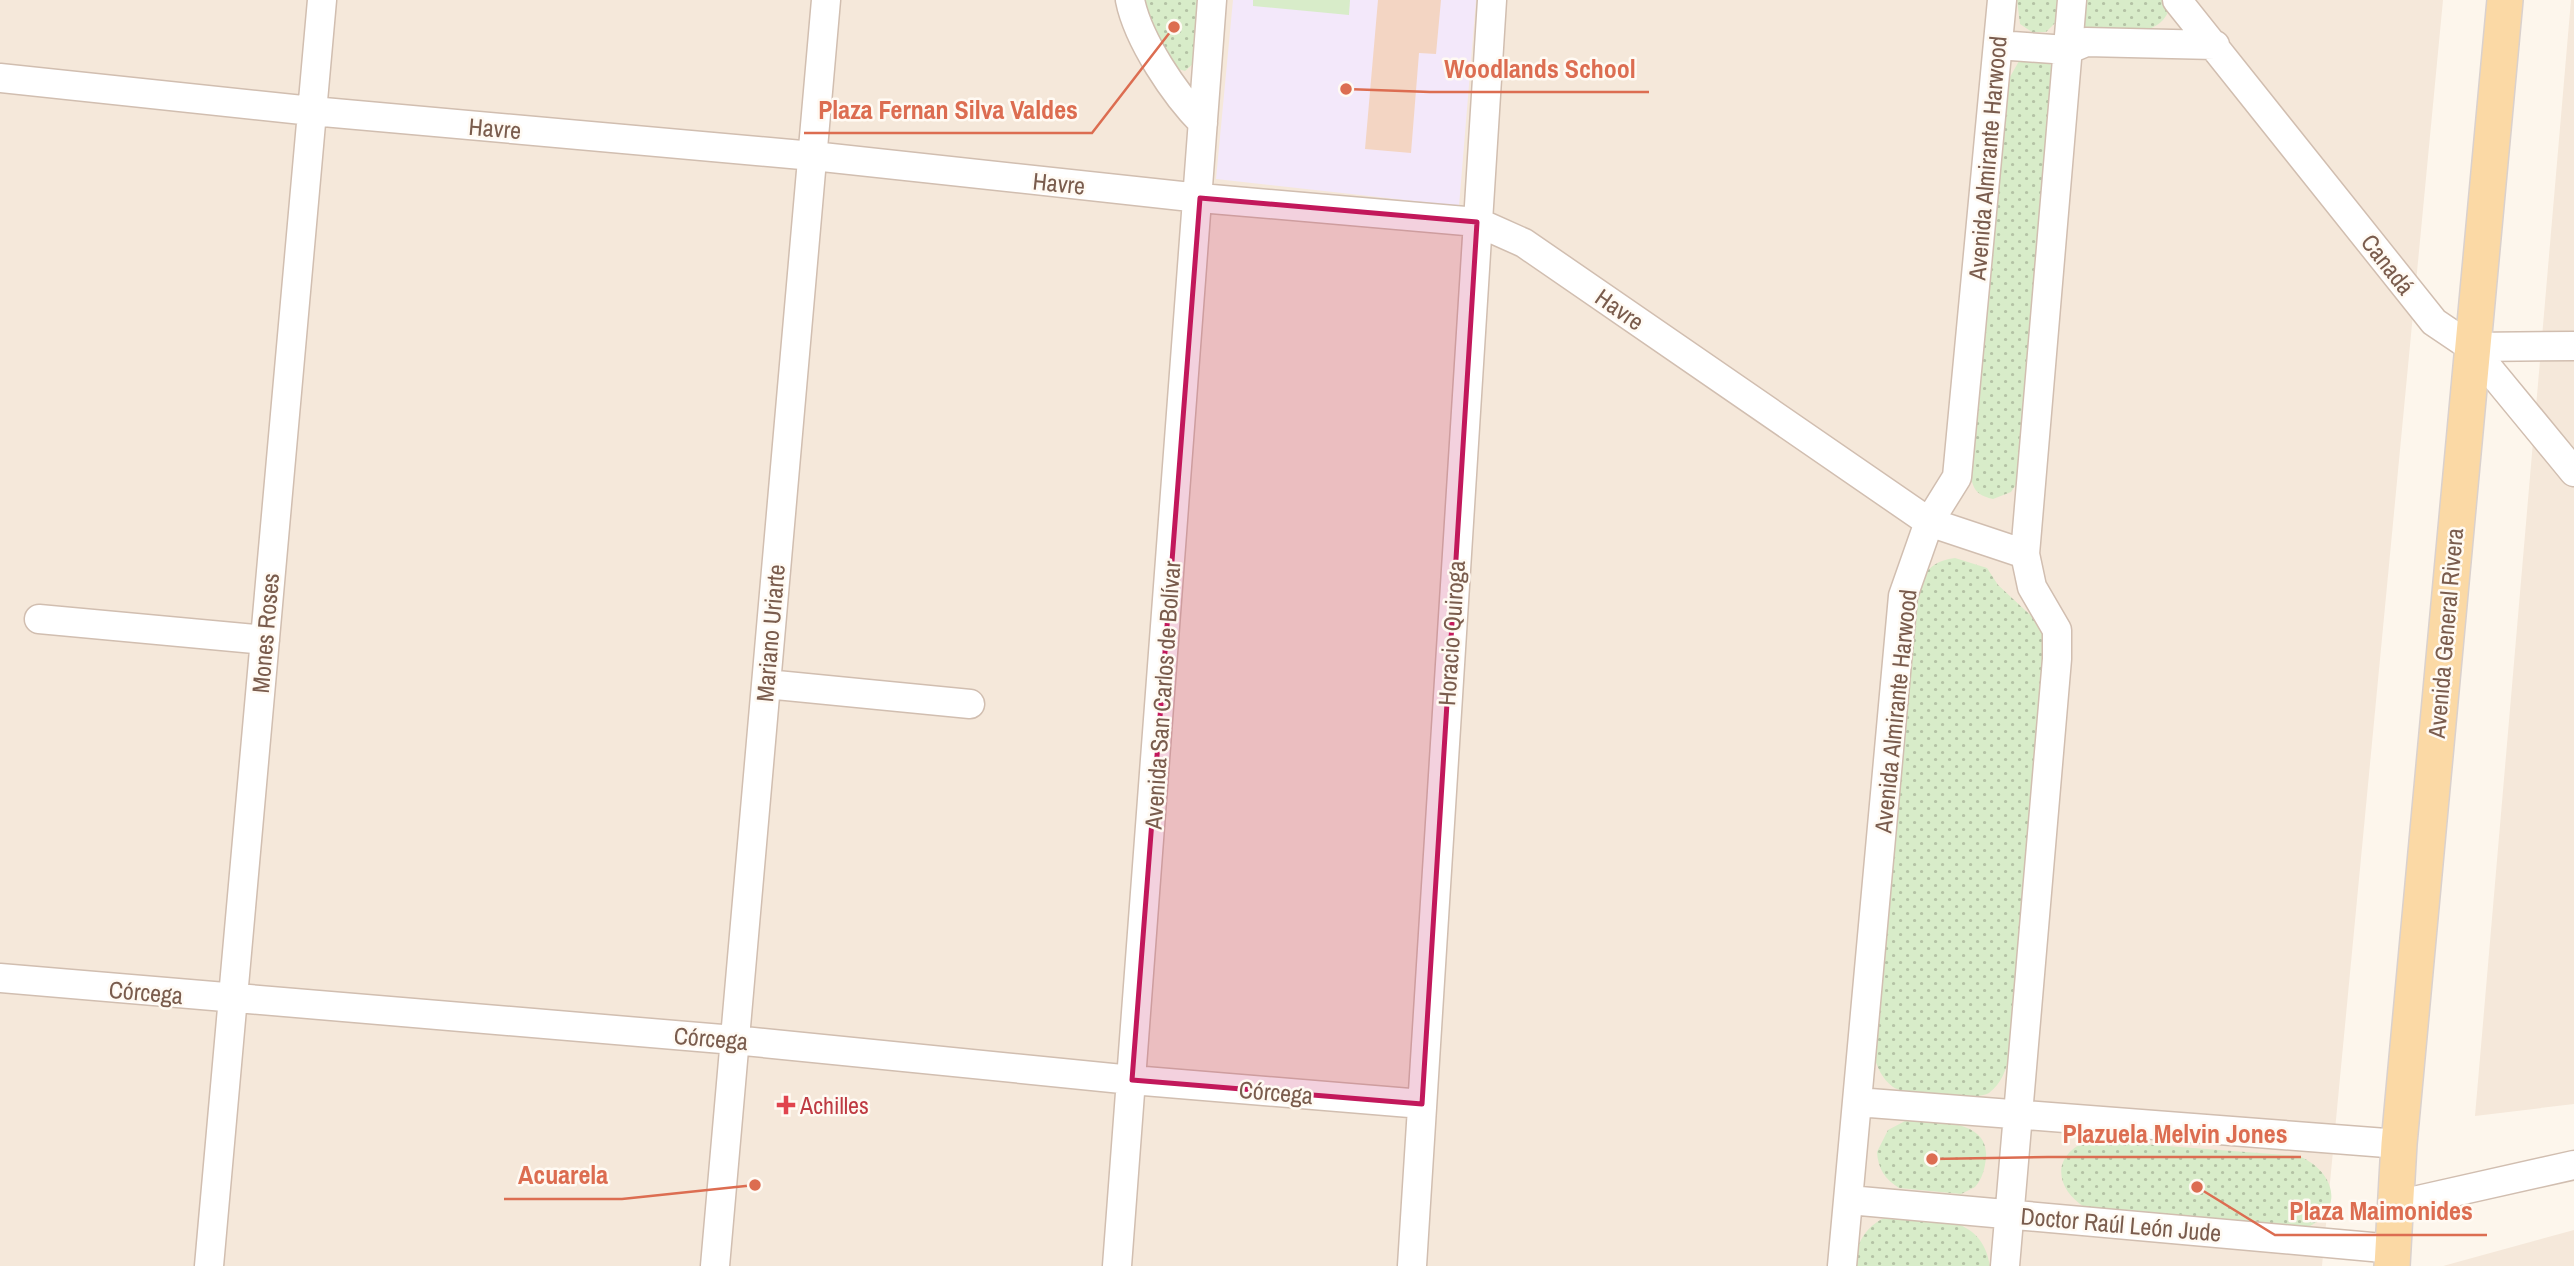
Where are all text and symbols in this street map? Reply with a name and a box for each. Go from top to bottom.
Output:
street label: Avenida Almirante Harwood [1960,35,2014,282]
callout: Woodlands School [1430,45,1649,92]
text: Woodlands School [1444,51,1636,86]
callout: Plaza Fernan Silva Valdes [804,86,1092,133]
text: Plaza Fernan Silva Valdes [818,92,1078,127]
street label: Havre [467,110,523,146]
street label: Havre [1031,164,1087,202]
street label: Canadá [2354,227,2422,301]
street label: Havre [1589,281,1651,337]
street label: Avenida General Rivera [2420,527,2470,740]
street label: Avenida San Carlos de Bolívar [1137,559,1187,831]
street label: Horacio Quiroga [1430,559,1472,707]
street label: Mariano Uriarte [748,563,792,703]
street label: Mones Roses [244,572,286,694]
street label: Avenida Almirante Harwood [1866,588,1924,835]
street label: Córcega [108,973,184,1011]
street label: Córcega [673,1019,749,1057]
street label: Córcega [1238,1073,1314,1111]
place label: Achilles [799,1089,869,1121]
marker: Achilles [778,1097,794,1113]
callout: Plazuela Melvin Jones [2048,1110,2301,1157]
text: Plazuela Melvin Jones [2062,1116,2288,1151]
callout: Acuarela [504,1152,622,1199]
text: Acuarela [518,1157,608,1192]
callout: Plaza Maimonides [2275,1188,2487,1235]
text: Plaza Maimonides [2289,1193,2473,1228]
street label: Doctor Raúl León Jude [2019,1199,2223,1249]

